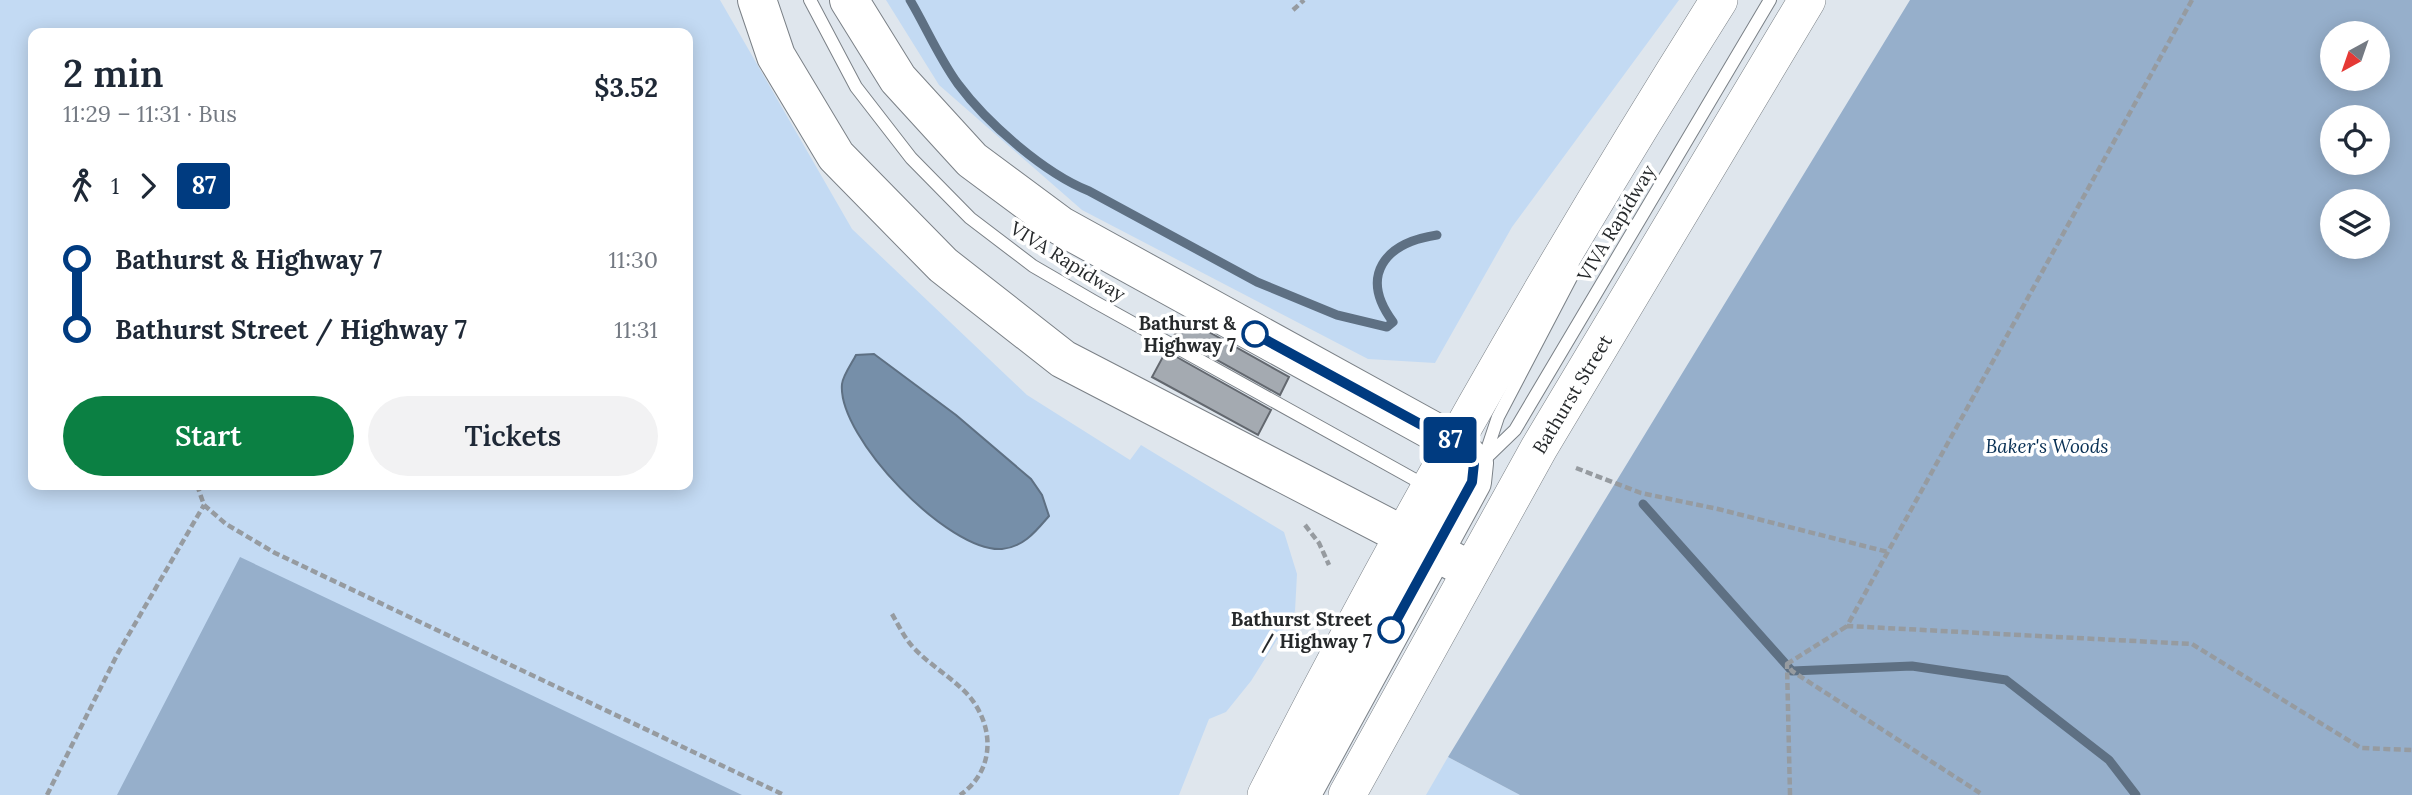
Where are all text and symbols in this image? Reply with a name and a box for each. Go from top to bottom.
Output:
north arrow [2320,21,2390,91]
map controls [2320,21,2390,259]
text: 2 min [63,49,164,97]
text: $3.52 [594,71,658,104]
text: 11:29 – 11:31 · Bus [63,99,237,128]
button: locate [2320,105,2390,175]
street label: VIVA Rapidway [1571,160,1660,286]
icon: walk [63,167,101,205]
icon: forward [129,167,167,205]
text: 87 [191,170,216,201]
text: 1 [111,171,119,200]
button: layers [2320,189,2390,259]
street label: VIVA Rapidway [1005,215,1130,306]
text: Bathurst & Highway 7 [115,243,382,276]
text: 11:30 [608,245,658,274]
place label: Bathurst & Highway 7 [1138,311,1236,357]
text: Bathurst Street / Highway 7 [115,313,467,346]
text: 11:31 [614,315,658,344]
marker: Bathurst & Highway 7 [1242,321,1268,347]
street label: Bathurst Street [1527,329,1617,458]
button: Start [63,396,354,476]
button: Tickets [368,396,658,476]
line badge: 87 [1418,417,1482,463]
text: 87 [1438,424,1462,455]
park label: Baker's Woods [1986,434,2108,458]
place label: Bathurst Street / Highway 7 [1231,607,1373,654]
marker: Bathurst Street / Highway 7 [1378,617,1404,643]

